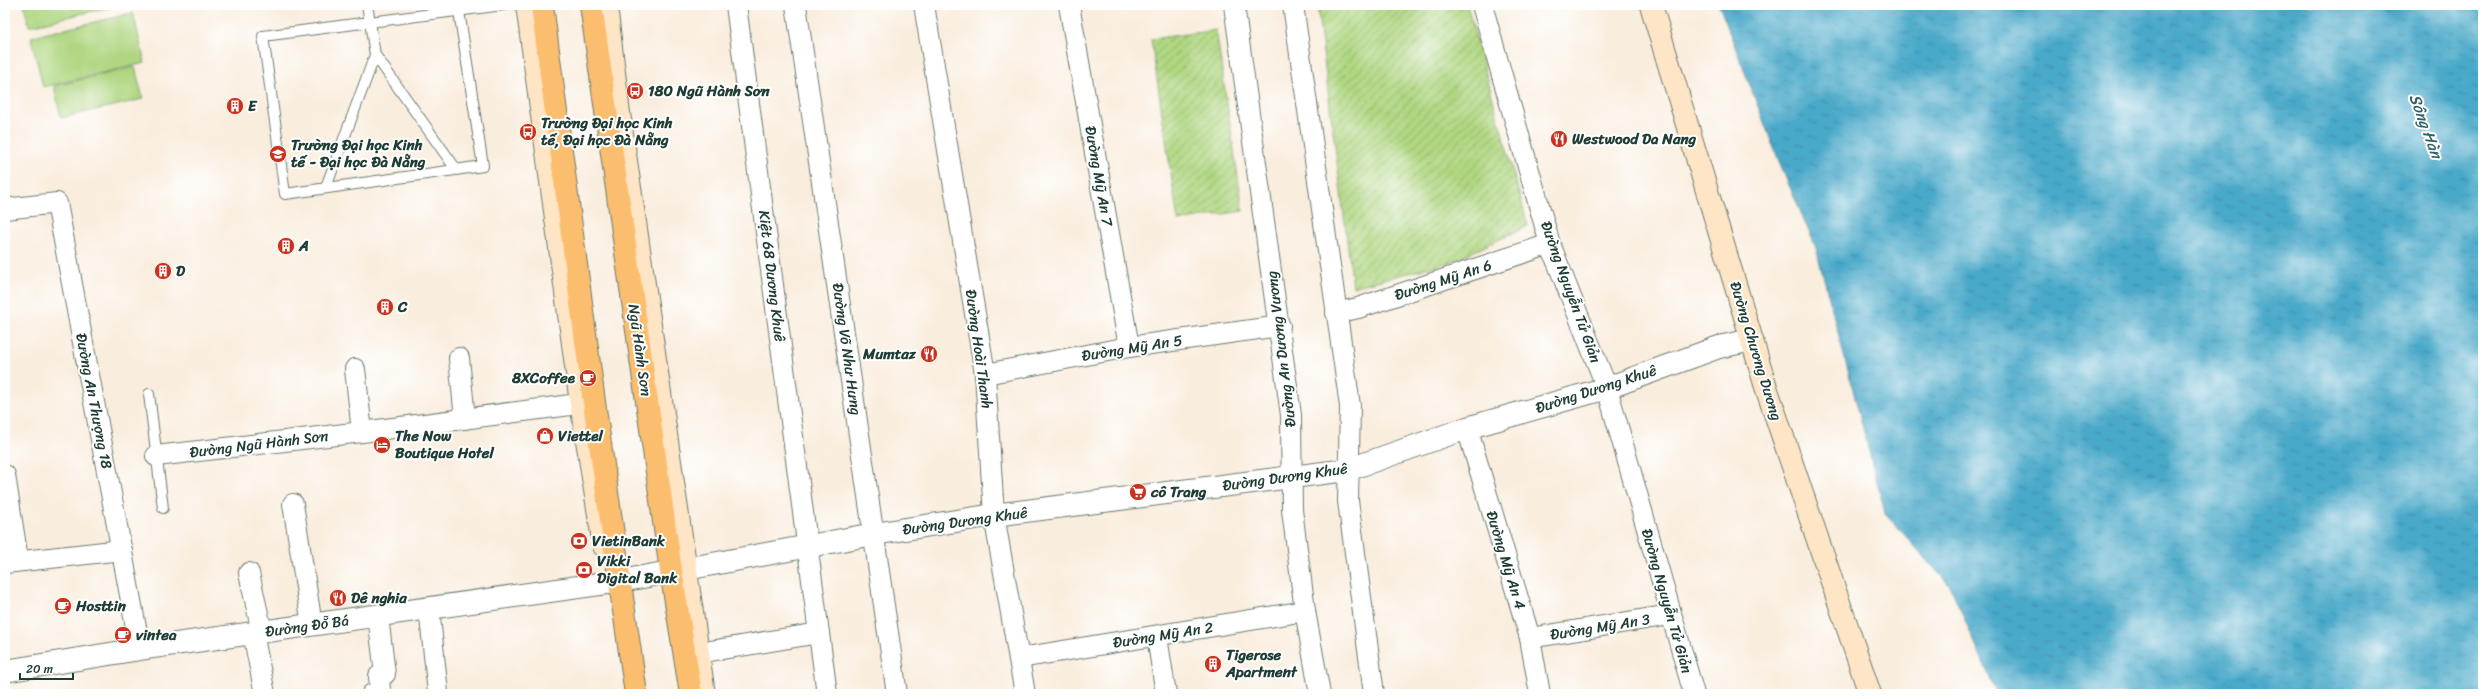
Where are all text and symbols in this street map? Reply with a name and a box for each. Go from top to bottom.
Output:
place label: 180 Ngũ Hành Sơn [648,78,771,104]
bus stop icon: 180 Ngũ Hành Sơn [625,81,645,101]
water label: Sông Hàn [2401,90,2452,165]
place label: E [248,93,258,119]
building icon: E [225,96,245,116]
place label: Trường Đại học Kinh tế, Đại học Đà Nẵng [541,110,673,153]
bus stop icon: Trường Đại học Kinh tế, Đại học Đà Nẵng [518,122,538,142]
street label: Đường Mỹ An 7 [1077,124,1121,229]
place label: Westwood Da Nang [1572,126,1697,152]
restaurant icon: Westwood Da Nang [1549,129,1569,149]
place label: Trường Đại học Kinh tế - Đại học Đà Nẵng [291,132,426,175]
school or university icon: Trường Đại học Kinh tế - Đại học Đà Nẵng [268,144,288,164]
street label: Kiệt 68 Dương Khuê [751,209,793,344]
street label: Đường Nguyễn Tử Giản [1533,217,1609,367]
place label: A [298,233,309,259]
building icon: A [276,236,296,256]
street label: Đường Mỹ An 6 [1391,252,1495,308]
place label: D [176,258,186,284]
building icon: D [153,261,173,281]
street label: Đường An Dương Vương [1258,269,1303,429]
street label: Đường Chương Dương [1722,278,1790,424]
street label: Đường Võ Như Hưng [825,281,869,417]
street label: Đường Hoài Thanh [958,288,1000,410]
place label: C [397,294,408,320]
building icon: C [375,297,395,317]
street label: Ngũ Hành Sơn [621,302,659,398]
street label: Đường Mỹ An 5 [1080,327,1184,369]
street label: Đường An Thượng 18 [68,331,120,471]
place label: Mumtaz [862,341,917,367]
restaurant icon: Mumtaz [919,344,939,364]
street label: Đường Dương Khuê [1532,357,1660,421]
place label: 8XCoffee [511,365,576,391]
cafe icon: 8XCoffee [578,368,598,388]
street label: Đường Ngũ Hành Sơn [188,423,330,465]
place label: The Now Boutique Hotel [395,423,495,466]
place label: Viettel [558,423,603,449]
shop icon: Viettel [535,426,555,446]
hotel icon: The Now Boutique Hotel [372,435,392,455]
street label: Đường Dương Khuê [1221,455,1350,499]
place label: cô Trang [1150,479,1207,505]
supermarket icon: cô Trang [1128,482,1148,502]
street label: Đường Dương Khuê [901,499,1030,543]
street label: Đường Mỹ An 4 [1479,507,1533,613]
street label: Đường Nguyễn Tử Giản [1634,526,1700,676]
place label: VietinBank [592,528,666,554]
bank icon: VietinBank [569,531,589,551]
place label: Vikki Digital Bank [597,548,678,591]
bank icon: Vikki Digital Bank [574,560,594,580]
place label: Dê nghia [351,585,407,611]
restaurant icon: Dê nghia [328,588,348,608]
place label: Hosttin [75,593,127,619]
cafe icon: Hosttin [53,596,73,616]
street label: Đường Mỹ An 3 [1548,606,1652,648]
street label: Đường Đỗ Bá [263,607,351,645]
street label: Đường Mỹ An 2 [1111,614,1215,656]
place label: vintea [136,622,177,648]
cafe icon: vintea [113,625,133,645]
place label: Tigerose Apartment [1225,642,1298,685]
building icon: Tigerose Apartment [1203,654,1223,674]
scale bar [20,655,73,681]
text: 20 m [26,658,53,680]

